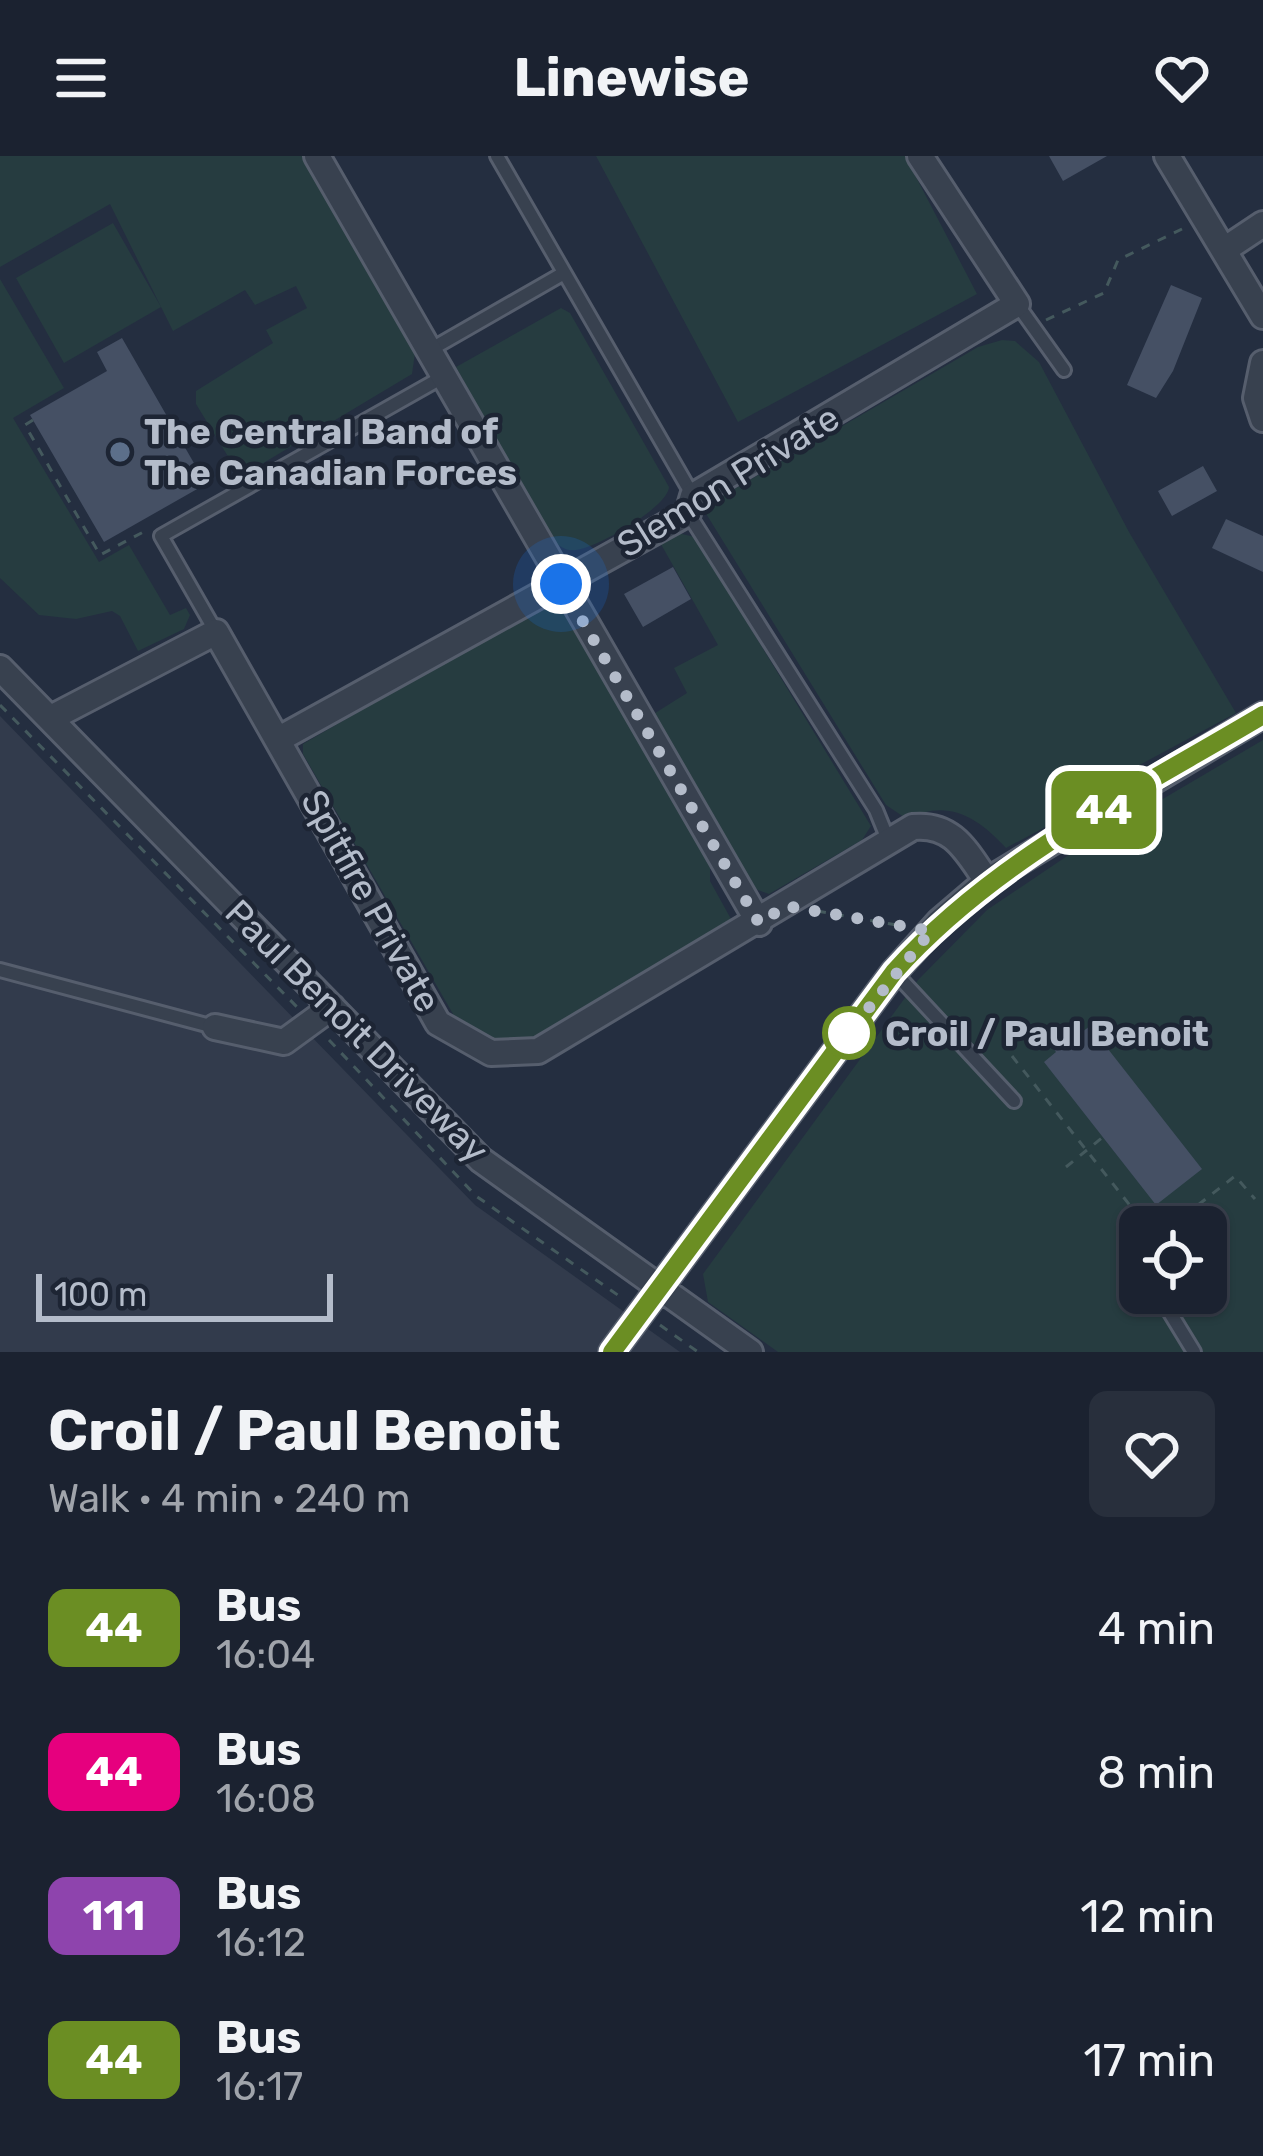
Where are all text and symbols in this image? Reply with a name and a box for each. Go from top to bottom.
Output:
icon: menu [48,45,114,111]
icon: heart [1149,45,1215,111]
text: Linewise [513,46,750,110]
street label: Slemon Private [609,396,847,566]
place label: The Central Band of The Canadian Forces [144,410,517,494]
marker: The Central Band of The Canadian Forces [107,439,133,465]
your location [531,554,591,614]
line badge: 44 [1050,771,1158,849]
street label: Spitfire Private [292,782,450,1020]
text: 44 [1075,785,1133,835]
street label: Paul Benoit Driveway [217,891,497,1171]
marker: Croil / Paul Benoit [824,1008,874,1058]
place label: Croil / Paul Benoit [885,1012,1209,1055]
map controls [1119,1206,1227,1314]
button: locate [1119,1206,1227,1314]
scale bar [36,1268,333,1321]
text: 100 m [54,1275,147,1314]
button: heart [1089,1391,1215,1517]
text: Croil / Paul Benoit [48,1397,561,1464]
text: Walk · 4 min · 240 m [48,1476,410,1522]
text: Bus [216,1579,301,1632]
text: 4 min [1098,1602,1215,1655]
text: 44 [85,1603,143,1653]
text: 16:04 [216,1632,315,1678]
text: Bus [216,1723,301,1776]
text: 8 min [1097,1746,1215,1799]
text: 44 [85,1747,143,1797]
text: 16:08 [216,1776,316,1822]
text: Bus [216,1867,301,1920]
text: 12 min [1080,1890,1215,1943]
text: 111 [83,1891,145,1941]
text: 16:12 [216,1920,306,1966]
text: Bus [216,2011,301,2064]
text: 17 min [1083,2034,1215,2087]
text: 44 [85,2035,143,2085]
text: 16:17 [216,2064,303,2110]

